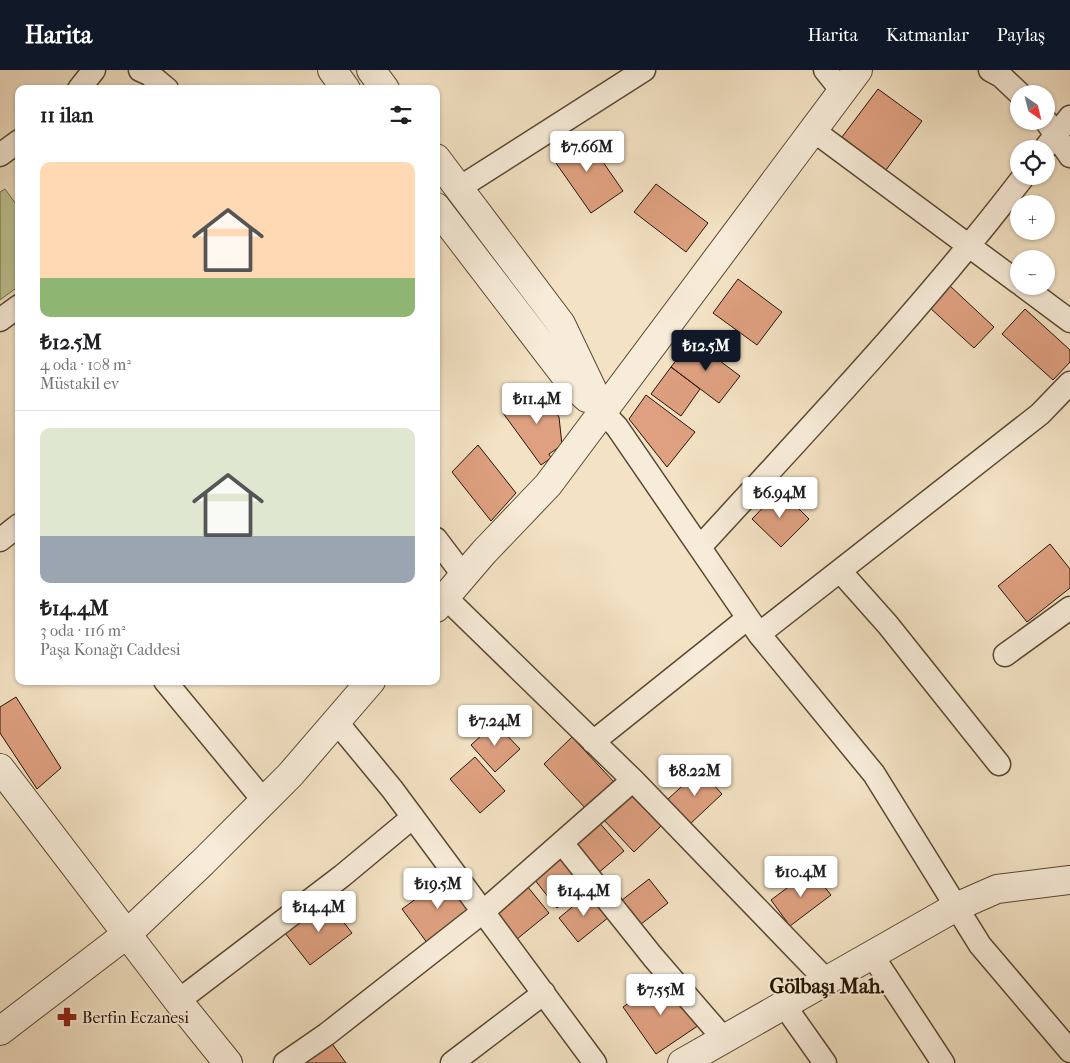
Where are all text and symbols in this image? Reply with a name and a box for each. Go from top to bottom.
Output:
text: Harita [25,21,92,49]
text: Harita [808,25,858,46]
text: Katmanlar [886,25,969,46]
text: Paylaş [997,25,1045,46]
north arrow [1010,85,1055,130]
map controls [1010,85,1055,295]
icon: filters [387,101,415,129]
text: 11 ilan [40,103,93,127]
pin: ₺7.66M [546,131,628,173]
text: ₺7.66M [561,137,613,156]
button: locate [1010,140,1055,185]
icon: home [183,195,273,285]
button: + [1010,195,1055,240]
button: − [1010,250,1055,295]
text: ₺12.5M [40,330,102,354]
pin: ₺12.5M [665,330,747,372]
text: ₺12.5M [682,336,730,355]
text: 4 oda · 108 m² [40,355,131,374]
text: Müstakil ev [40,374,119,393]
pin: ₺11.4M [496,382,578,425]
text: ₺11.4M [513,389,561,408]
icon: home [183,460,273,550]
pin: ₺6.94M [739,476,821,519]
text: ₺6.94M [753,483,807,502]
text: ₺14.4M [40,596,109,620]
text: 3 oda · 116 m² [40,621,126,640]
text: Paşa Konağı Caddesi [40,640,181,659]
pin: ₺7.24M [454,704,536,747]
text: ₺7.24M [469,711,521,730]
pin: ₺8.22M [654,754,736,797]
text: ₺8.22M [669,761,721,780]
pin: ₺10.4M [760,856,842,898]
text: ₺10.4M [775,862,827,881]
pin: ₺19.5M [397,868,479,910]
text: ₺19.5M [414,874,462,893]
pin: ₺14.4M [543,874,625,917]
text: ₺14.4M [558,881,610,900]
pin: ₺14.4M [278,890,360,933]
text: ₺14.4M [293,897,345,916]
pin: ₺7.55M [620,974,702,1016]
district label: Gölbaşı Mah. [770,974,884,999]
text: ₺7.55M [637,980,685,999]
pharmacy icon: Berfin Eczanesi [56,1006,78,1028]
place label: Berfin Eczanesi [82,1008,189,1027]

